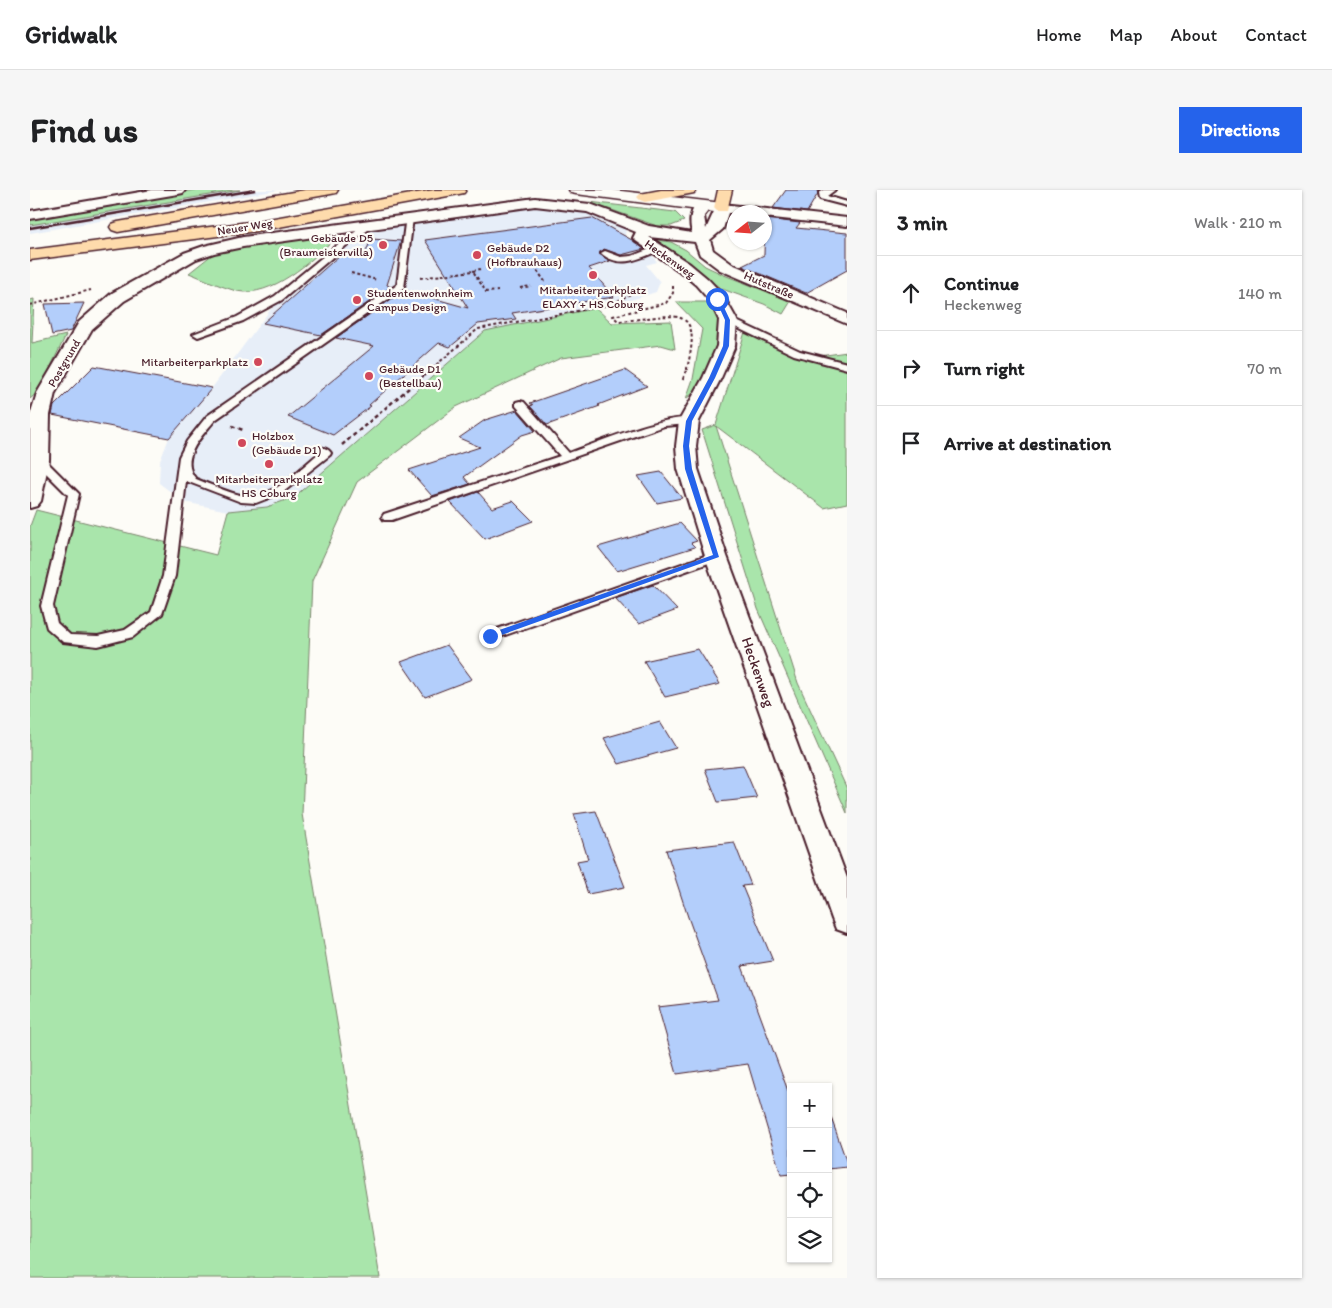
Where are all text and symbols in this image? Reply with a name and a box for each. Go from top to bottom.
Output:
text: Gridwalk [25,20,117,49]
text: Home [1036,24,1082,46]
text: Map [1110,24,1143,46]
text: About [1171,24,1217,46]
text: Contact [1245,24,1307,46]
button: Directions [1179,107,1302,153]
text: Find us [30,109,138,151]
north arrow [727,205,772,250]
text: 3 min [897,210,947,235]
text: Walk · 210 m [1194,213,1282,232]
street label: Neuer Weg [216,216,274,238]
place label: Gebäude D5 (Braumeistervilla) [280,231,373,259]
street label: Heckenweg [642,237,699,282]
marker: Gebäude D5 (Braumeistervilla) [377,239,389,251]
place label: Gebäude D2 (Hofbrauhaus) [487,241,562,269]
marker: Gebäude D2 (Hofbrauhaus) [471,249,483,261]
street label: Hutstraße [742,268,796,302]
marker: Mitarbeiterparkplatz ELAXY + HS Coburg [587,269,599,281]
text: Continue [944,272,1019,295]
icon: ahead [897,279,925,307]
place label: Mitarbeiterparkplatz ELAXY + HS Coburg [540,283,647,311]
text: 140 m [1238,284,1282,303]
place label: Studentenwohnheim Campus Design [367,286,473,314]
route start [706,288,729,311]
marker: Studentenwohnheim Campus Design [351,294,363,306]
text: Heckenweg [944,295,1022,314]
street label: Postgrund [45,336,84,389]
icon: right [897,354,925,382]
place label: Mitarbeiterparkplatz [141,355,248,369]
marker: Mitarbeiterparkplatz [252,356,264,368]
text: Turn right [944,357,1025,380]
text: 70 m [1247,359,1282,378]
place label: Gebäude D1 (Bestellbau) [379,362,442,390]
marker: Gebäude D1 (Bestellbau) [363,370,375,382]
place label: Holzbox (Gebäude D1) [252,429,321,457]
icon: arrive [897,429,925,457]
text: Arrive at destination [944,432,1111,455]
marker: Holzbox (Gebäude D1) [236,437,248,449]
marker: Mitarbeiterparkplatz HS Coburg [263,458,275,470]
place label: Mitarbeiterparkplatz HS Coburg [216,472,323,500]
route end [479,625,502,648]
street label: Heckenweg [738,635,779,710]
map controls [787,1083,832,1263]
button: + [787,1083,832,1128]
button: − [787,1128,832,1173]
button: locate [787,1173,832,1218]
button: layers [787,1218,832,1263]

